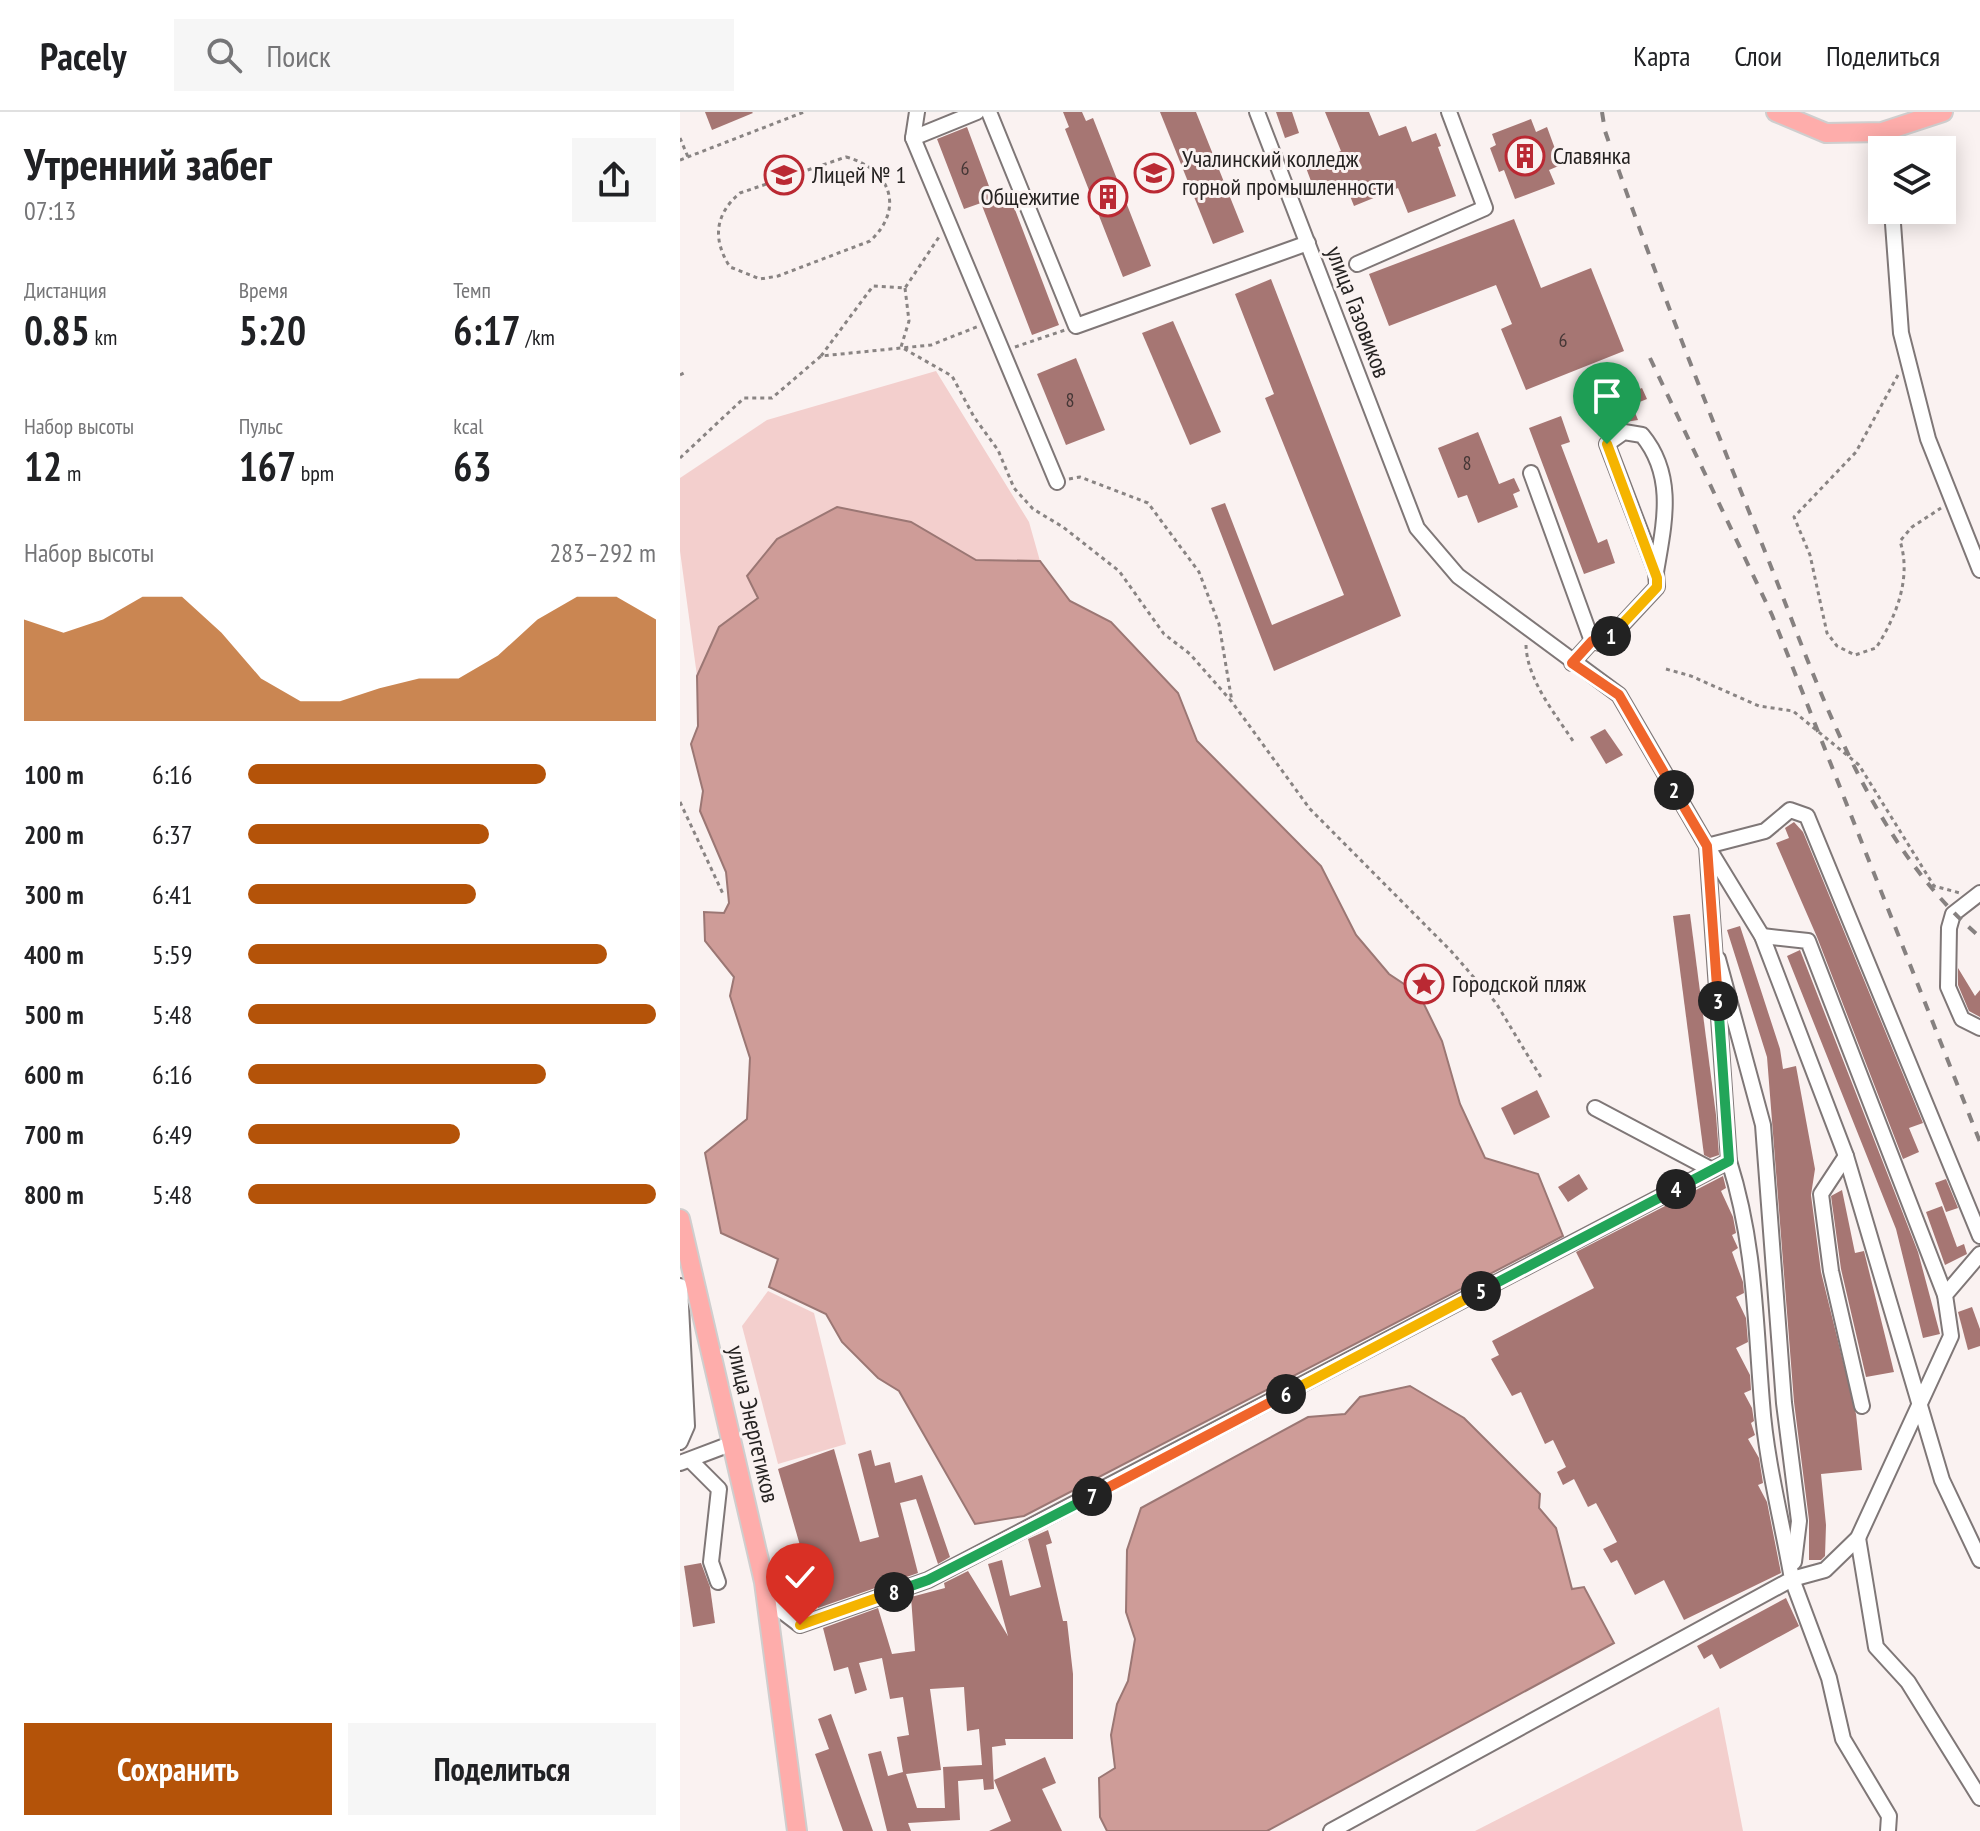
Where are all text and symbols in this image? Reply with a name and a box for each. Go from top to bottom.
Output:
search box [174,19,734,91]
text: Pacely [40,31,126,80]
icon: search [202,33,246,77]
text: Поиск [266,36,331,75]
text: Карта [1633,37,1690,74]
text: Слои [1734,37,1782,74]
text: Поделиться [1826,37,1940,74]
text: Утренний забег [24,135,272,192]
building icon: Славянка [1504,135,1546,177]
map controls [1868,136,1956,224]
button: layers [1868,136,1956,224]
button: share [572,138,656,222]
place label: Славянка [1553,140,1631,171]
place label: Учалинский колледж горной промышленности [1182,143,1394,202]
school or university icon: Учалинский колледж горной промышленности [1133,152,1175,194]
school or university icon: Лицей № 1 [763,154,805,196]
house number: 6 [961,155,970,181]
place label: Лицей № 1 [811,159,906,190]
building icon: Общежитие [1087,176,1129,218]
place label: Общежитие [980,181,1080,212]
text: 07:13 [24,194,76,227]
street label: улица Газовиков [1319,242,1398,382]
text: Дистанция [24,276,106,304]
text: Время [239,276,288,304]
text: Темп [453,276,491,304]
text: 0.85 [24,304,90,356]
text: 5:20 [239,304,306,356]
text: 6:17 [453,304,521,356]
text: km [90,323,117,351]
text: /km [521,323,555,351]
house number: 6 [1559,327,1568,353]
pin [1573,362,1641,444]
icon: arrive [1585,374,1629,418]
house number: 8 [1066,387,1075,413]
text: Набор высоты [24,412,134,440]
text: Пульс [239,412,283,440]
text: kcal [453,412,483,440]
text: 12 [24,440,62,492]
text: 167 [239,440,296,492]
text: 63 [453,440,492,492]
house number: 8 [1463,450,1472,476]
text: m [62,459,81,487]
text: bpm [296,459,334,487]
text: Набор высоты [24,536,154,569]
text: 283–292 m [550,536,656,569]
pin: 1 [1591,616,1631,656]
text: 1 [1606,622,1616,650]
text: 100 m [24,758,84,791]
text: 6:16 [152,758,192,791]
pin: 2 [1654,770,1694,810]
text: 2 [1669,776,1679,804]
text: 200 m [24,818,84,851]
text: 6:37 [152,818,192,851]
text: 300 m [24,878,84,911]
text: 6:41 [152,878,192,911]
text: 400 m [24,938,84,971]
text: 5:59 [152,938,192,971]
place icon: Городской пляж [1403,963,1445,1005]
place label: Городской пляж [1452,968,1586,999]
pin: 3 [1698,981,1738,1021]
text: 3 [1713,987,1723,1015]
text: 500 m [24,998,84,1031]
text: 5:48 [152,998,192,1031]
text: 600 m [24,1058,84,1091]
text: 6:16 [152,1058,192,1091]
text: 700 m [24,1118,84,1151]
text: 6:49 [152,1118,192,1151]
pin: 4 [1656,1169,1696,1209]
text: 4 [1671,1175,1681,1203]
text: 800 m [24,1178,84,1211]
text: 5:48 [152,1178,192,1211]
pin: 5 [1461,1271,1501,1311]
text: 5 [1476,1277,1486,1305]
street label: улица Энергетиков [720,1342,787,1505]
pin: 6 [1266,1374,1306,1414]
text: 6 [1281,1380,1291,1408]
pin: 7 [1072,1476,1112,1516]
text: 7 [1087,1482,1097,1510]
pin [766,1543,834,1625]
icon: check [778,1555,822,1599]
pin: 8 [874,1572,914,1612]
text: 8 [889,1578,899,1606]
button: Сохранить [24,1723,332,1815]
button: Поделиться [348,1723,656,1815]

